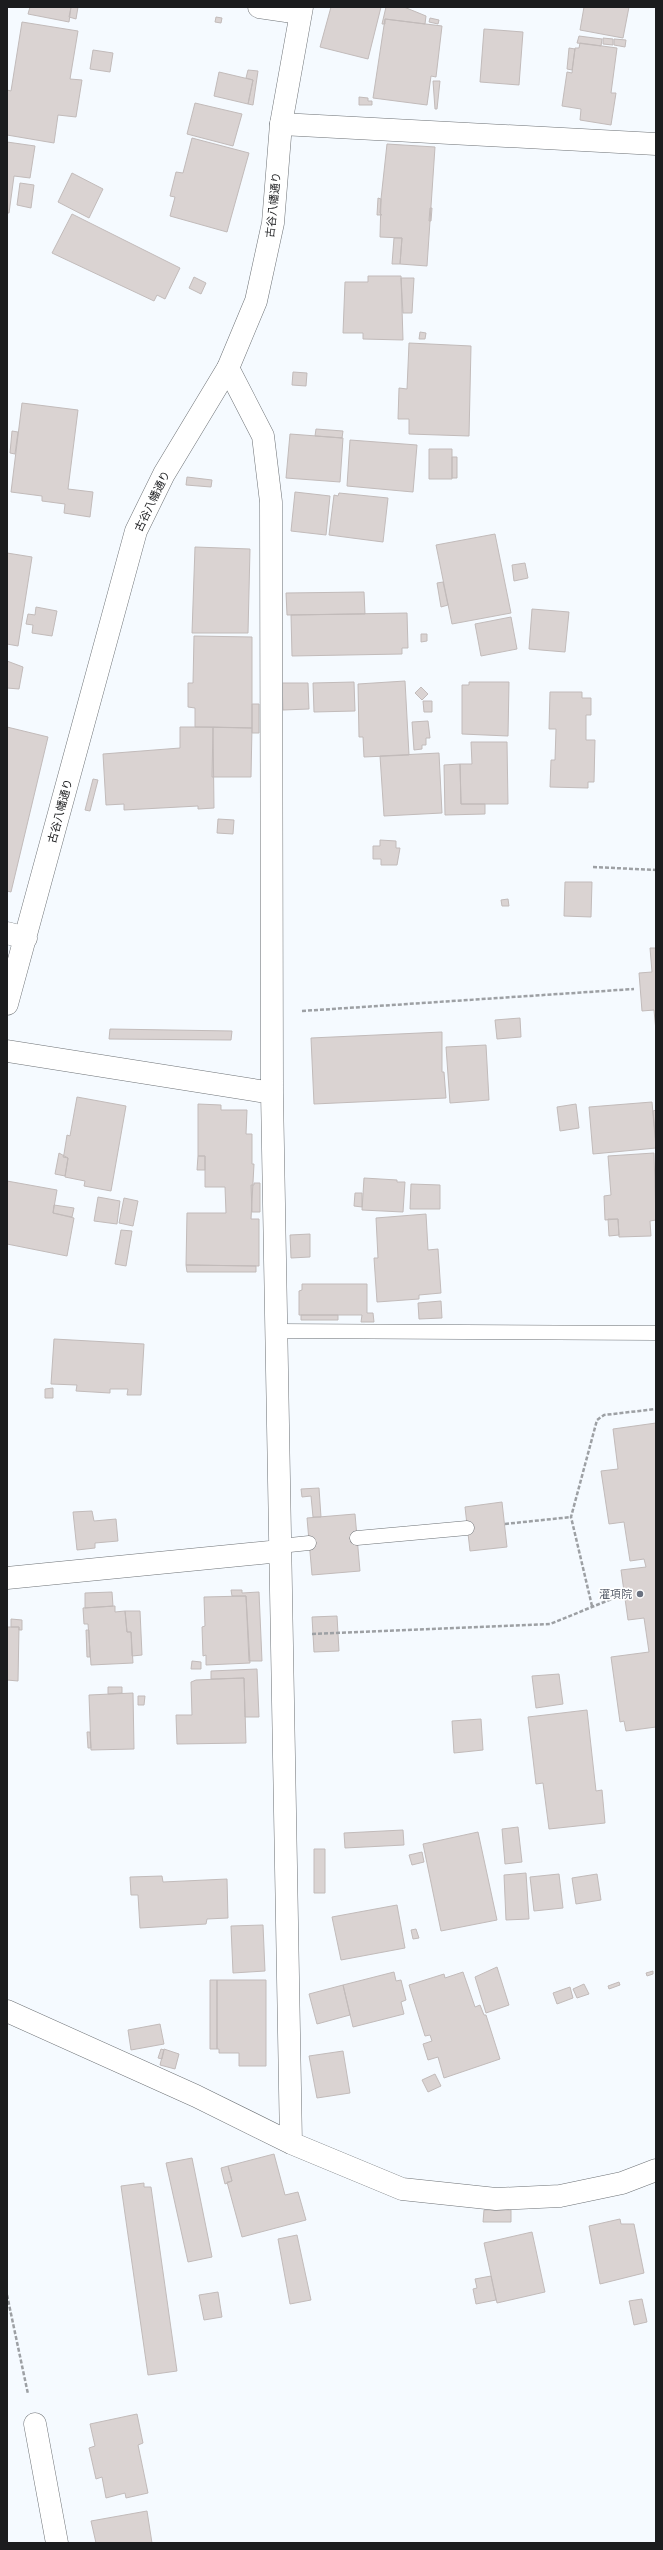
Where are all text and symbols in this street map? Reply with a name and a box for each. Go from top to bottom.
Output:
street label: 古谷八幡通り [263,171,283,239]
street label: 古谷八幡通り [131,468,173,534]
street label: 古谷八幡通り [45,777,75,845]
place label: 灌項院 [599,1587,632,1601]
marker: 灌項院 [635,1589,645,1599]

